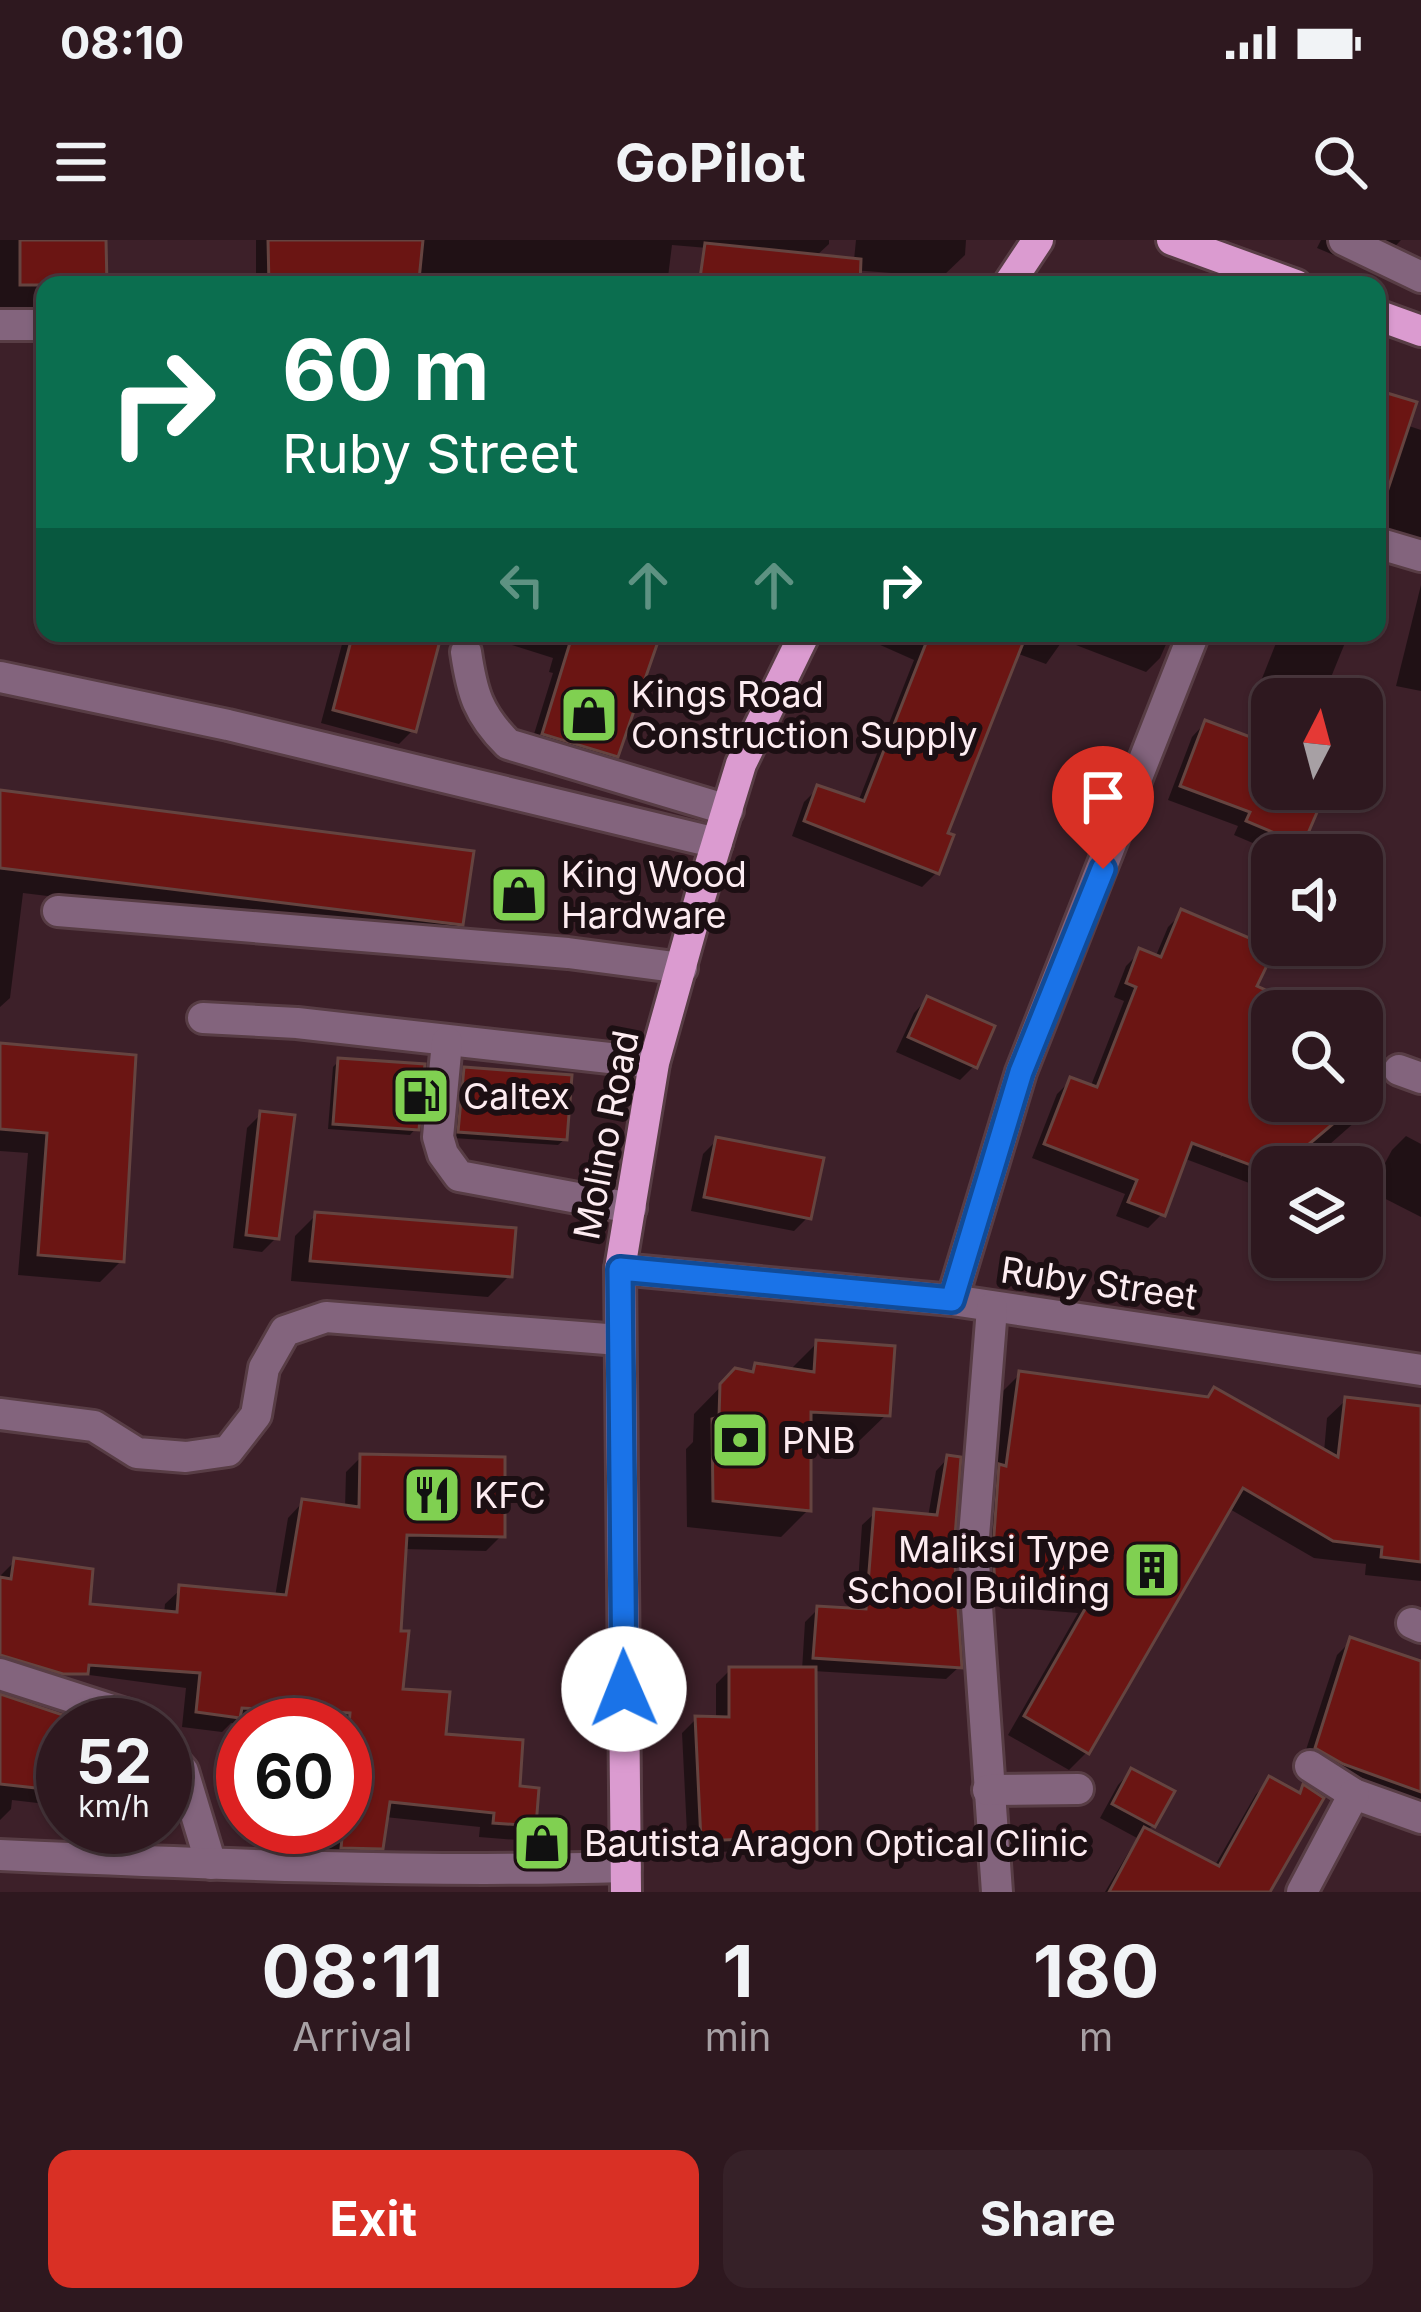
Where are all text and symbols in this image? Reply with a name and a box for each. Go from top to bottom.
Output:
text: 08:10 [60,15,184,70]
icon: menu [48,129,114,195]
icon: search [1307,129,1373,195]
text: GoPilot [615,130,806,195]
text: 60 m [282,319,490,420]
icon: right [84,324,240,480]
text: Ruby Street [282,421,579,486]
icon: left [489,552,555,618]
icon: ahead [615,552,681,618]
icon: ahead [741,552,807,618]
icon: right [867,552,933,618]
place label: Kings Road Construction Supply [631,672,977,757]
north arrow [1251,678,1383,810]
map controls [1251,678,1383,1278]
shop icon: Kings Road Construction Supply [558,684,620,746]
pin [1052,746,1154,869]
icon: arrive [1070,764,1136,830]
button: sound [1251,834,1383,966]
place label: King Wood Hardware [561,852,747,937]
shop icon: King Wood Hardware [488,864,550,926]
button: search [1251,990,1383,1122]
street label: Molino Road [564,1027,648,1243]
fuel station icon: Caltex [390,1065,452,1127]
place label: Caltex [463,1074,570,1118]
button: layers [1251,1146,1383,1278]
street label: Ruby Street [998,1247,1200,1319]
bank icon: PNB [709,1409,771,1471]
place label: PNB [782,1418,856,1462]
restaurant icon: KFC [401,1464,463,1526]
place label: KFC [474,1473,546,1517]
place label: Maliksi Type School Building [847,1527,1110,1612]
building icon: Maliksi Type School Building [1121,1539,1183,1601]
position arrow [561,1626,687,1752]
speed limit sign: 60 [216,1698,372,1854]
text: 52 [76,1725,152,1797]
text: km/h [78,1788,150,1824]
shop icon: Bautista Aragon Optical Clinic [511,1812,573,1874]
place label: Bautista Aragon Optical Clinic [584,1821,1089,1865]
text: 08:11 [262,1927,443,2014]
text: 1 [723,1927,754,2014]
text: 180 [1033,1927,1159,2014]
text: Arrival [292,2013,412,2060]
text: min [705,2013,771,2060]
text: m [1079,2013,1113,2060]
button: Exit [48,2150,699,2288]
button: Share [723,2150,1373,2288]

